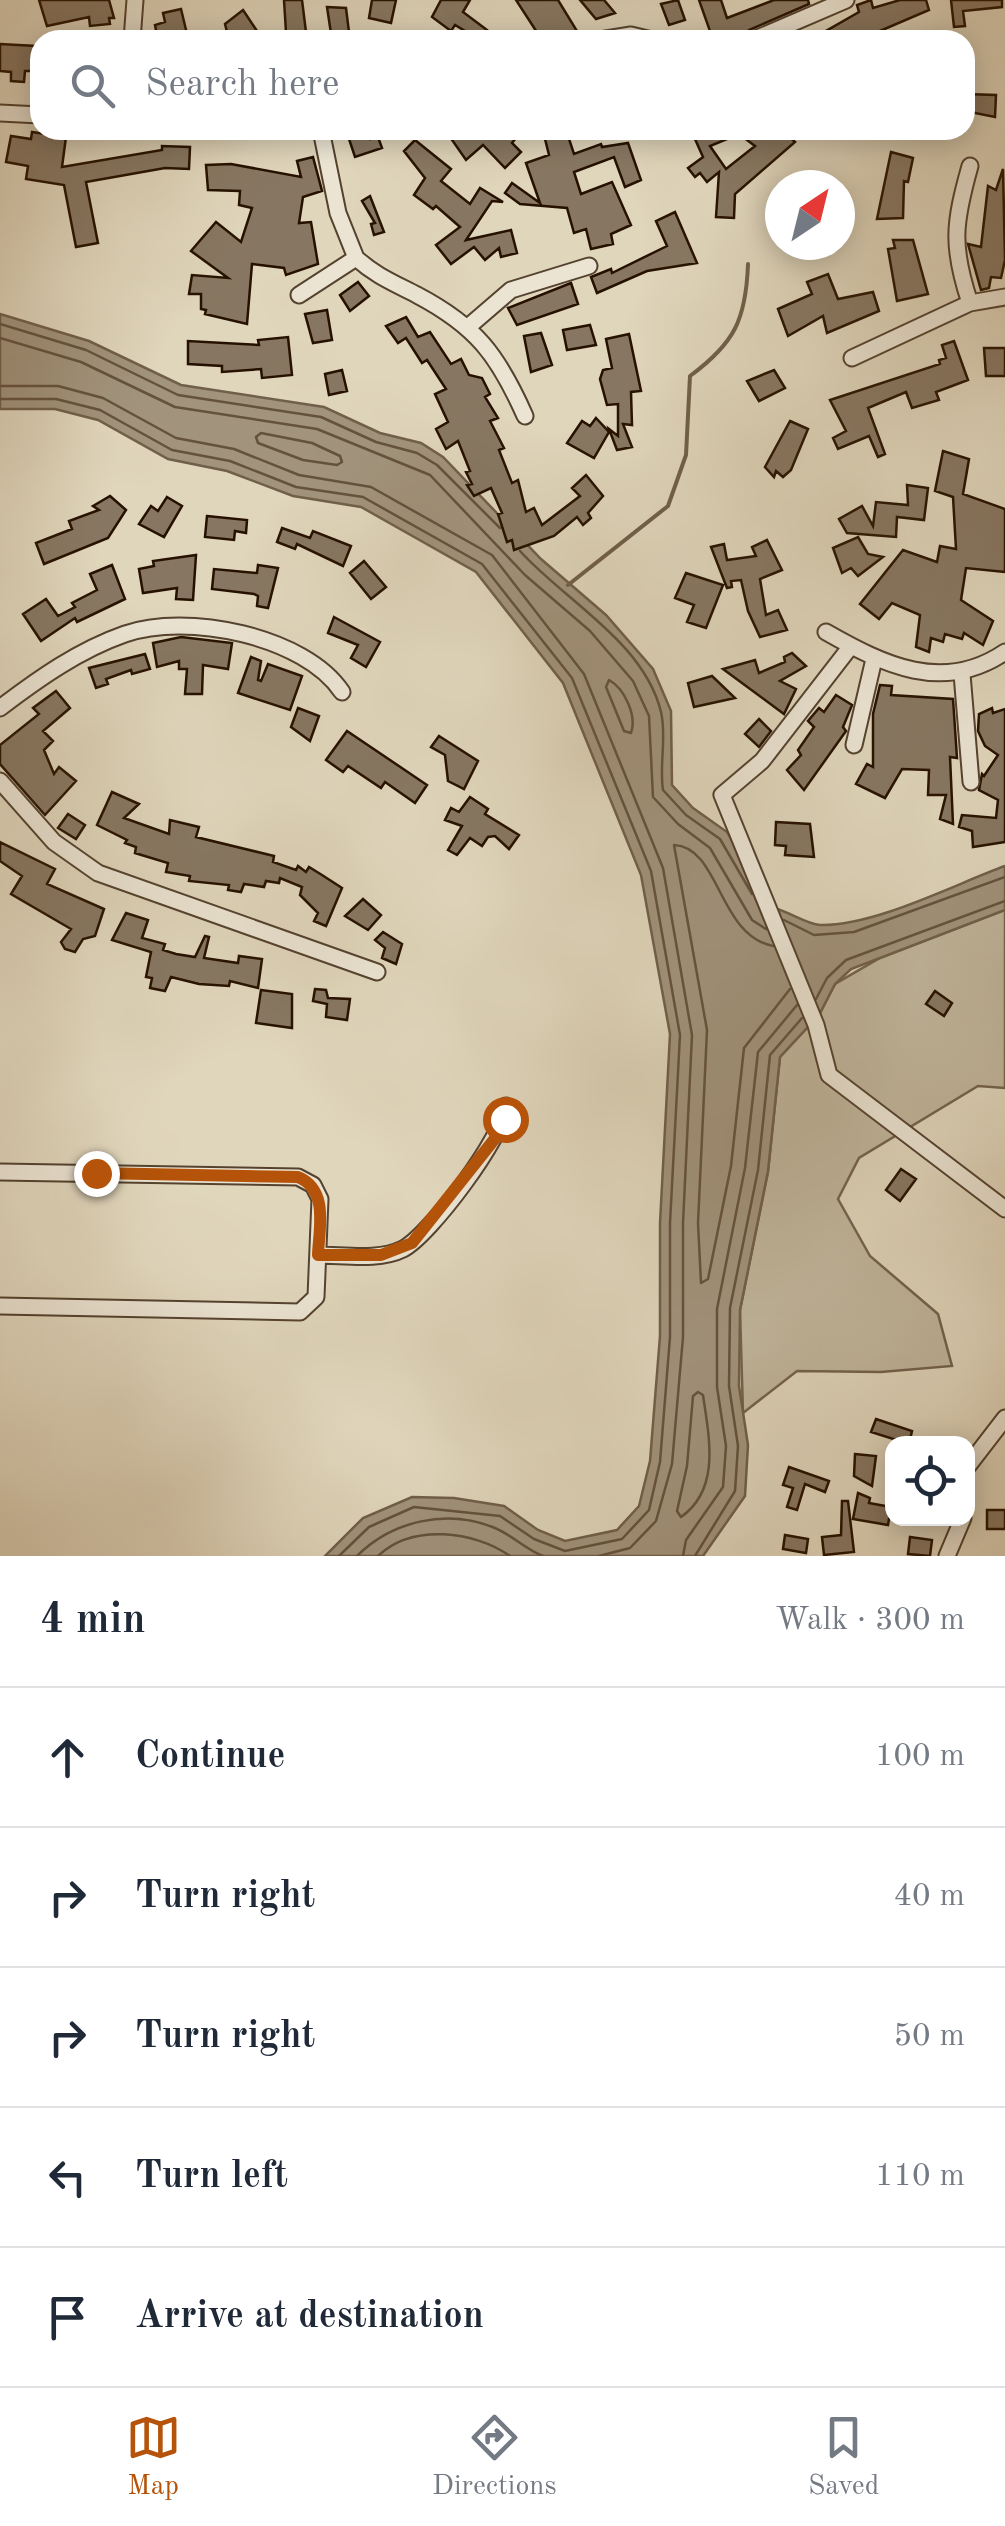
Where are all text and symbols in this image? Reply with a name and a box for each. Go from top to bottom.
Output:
search box [30,30,975,140]
icon: search [65,58,120,113]
text: Search here [145,66,340,104]
north arrow [765,170,855,260]
route start [483,1097,529,1143]
route end [74,1151,120,1197]
map controls [885,1436,975,1526]
button: locate [885,1436,975,1526]
text: 4 min [40,1600,146,1642]
text: Walk · 300 m [775,1605,965,1637]
icon: ahead [40,1730,95,1785]
text: Continue [135,1738,285,1776]
text: 100 m [875,1741,965,1773]
icon: right [40,1870,95,1925]
text: Turn right [135,1878,315,1916]
text: 40 m [894,1881,965,1913]
icon: right [40,2010,95,2065]
text: Turn right [135,2018,315,2056]
text: 50 m [894,2021,965,2053]
icon: left [40,2150,95,2205]
text: Turn left [135,2158,288,2196]
text: 110 m [875,2161,965,2193]
icon: arrive [40,2290,95,2345]
text: Arrive at destination [135,2298,484,2336]
tab: Map [126,2410,181,2505]
tab: Directions [432,2410,557,2505]
tab: Saved [808,2410,879,2505]

